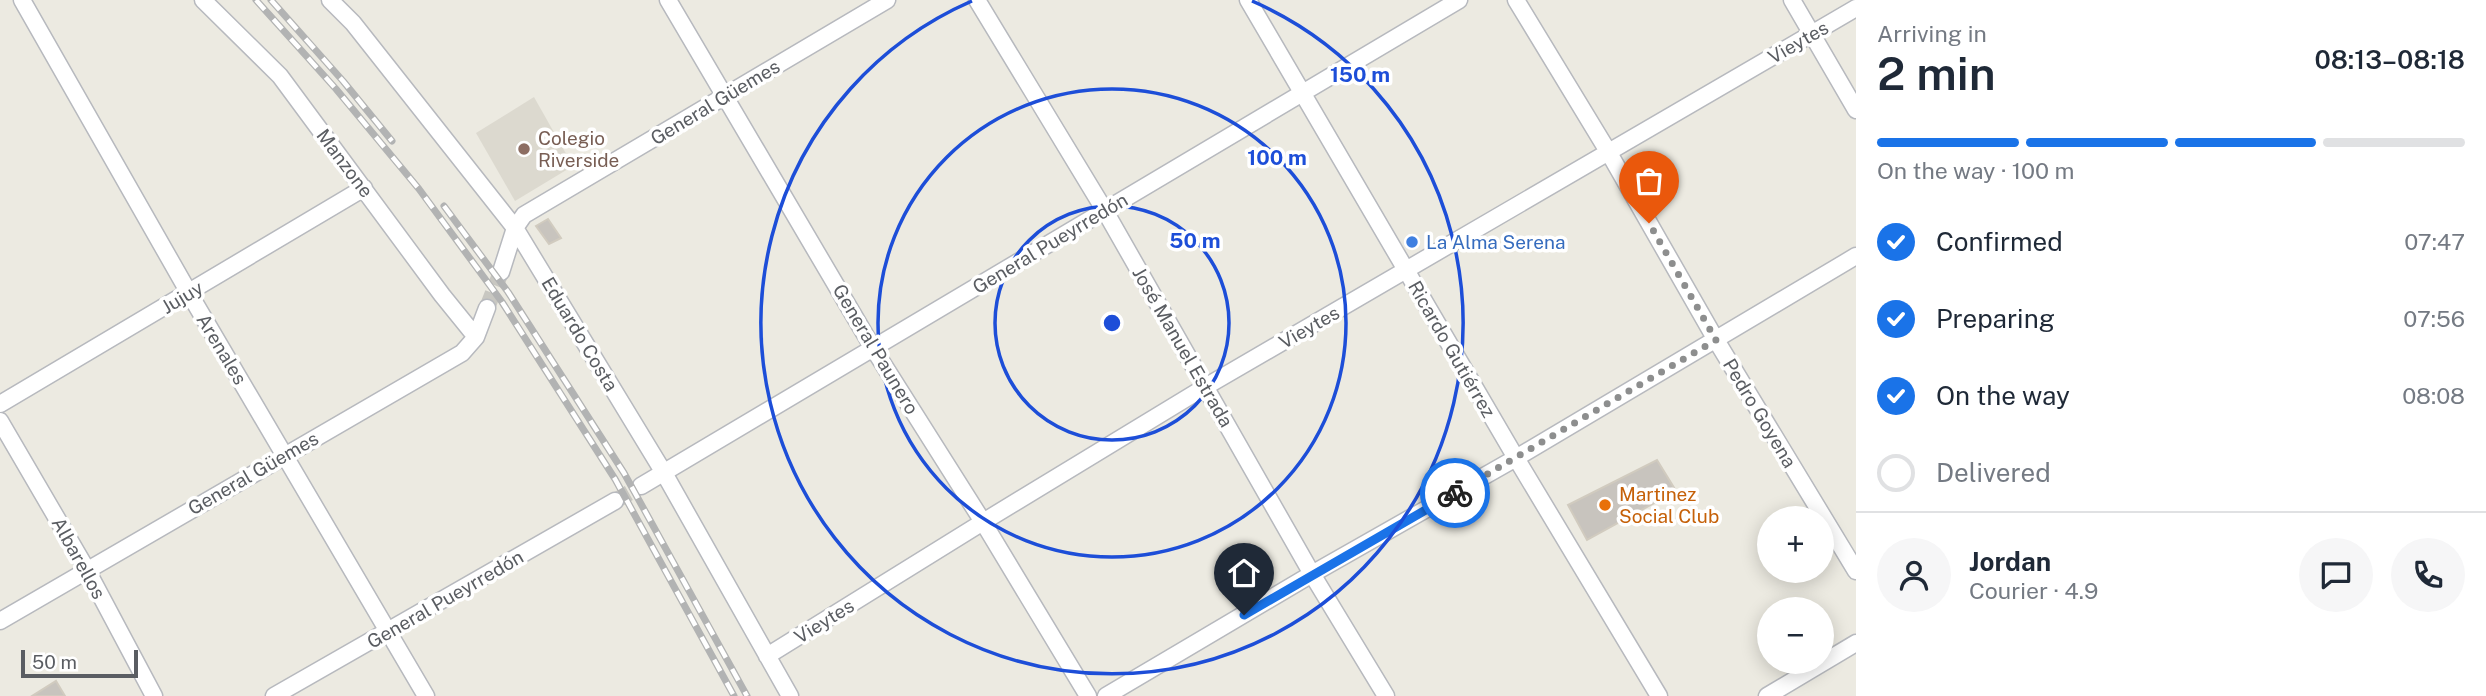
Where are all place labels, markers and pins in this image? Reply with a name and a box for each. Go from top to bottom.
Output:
place label: Colegio Riverside [538,127,619,171]
marker: Colegio Riverside [516,141,532,157]
pin [1619,151,1679,223]
place label: La Alma Serena [1426,231,1565,253]
marker: La Alma Serena [1404,234,1420,250]
centre of rings [1100,311,1124,335]
place label: Martinez Social Club [1619,483,1719,527]
marker: Martinez Social Club [1597,497,1613,513]
pin [1214,543,1274,615]

